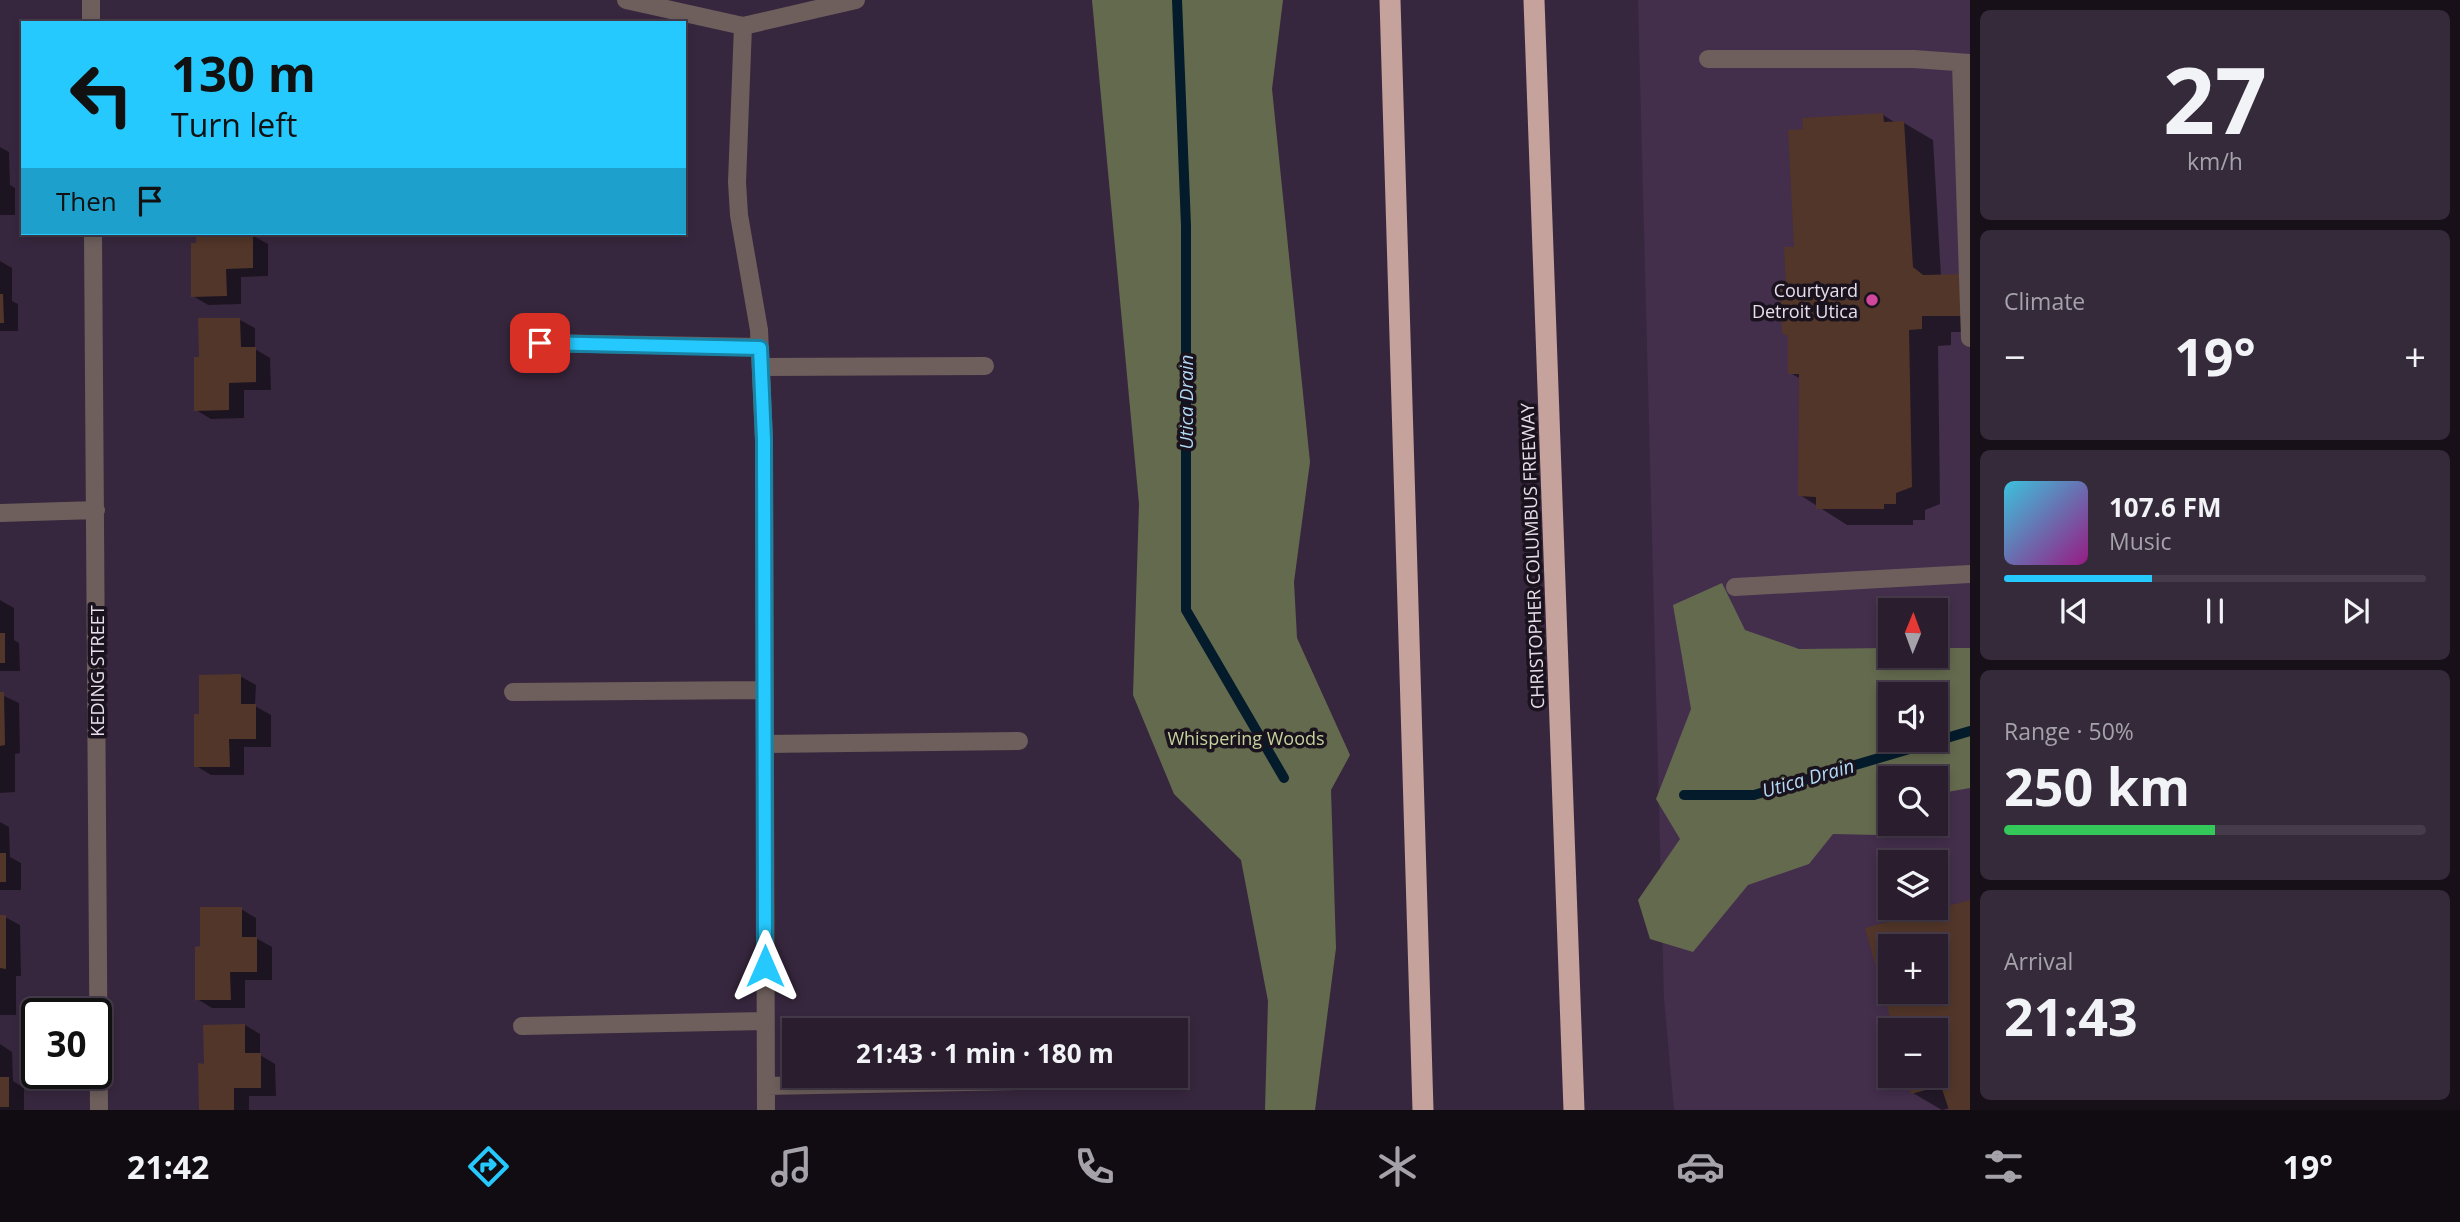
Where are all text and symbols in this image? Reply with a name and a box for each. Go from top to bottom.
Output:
text: 27 [2163,37,2267,161]
text: 130 m [171,40,316,106]
icon: left [56,49,147,140]
text: Turn left [171,103,297,146]
text: km/h [2187,145,2243,177]
icon: arrive [131,182,169,220]
text: Then [56,183,117,219]
place label: Courtyard Detroit Utica [1752,278,1858,323]
text: Climate [2004,285,2085,317]
marker: Courtyard Detroit Utica [1864,292,1880,308]
pin [510,313,570,373]
text: 19° [2174,320,2256,391]
icon: arrive [521,324,559,362]
text: − [2004,330,2026,382]
text: + [2404,330,2426,382]
water label: Utica Drain [1173,355,1199,449]
street label: CHRISTOPHER COLUMBUS FREEWAY [1515,402,1549,709]
text: 107.6 FM [2109,489,2221,525]
text: Music [2109,525,2172,557]
icon: previous [2055,592,2093,630]
icon: pause [2196,592,2234,630]
icon: next [2337,592,2375,630]
north arrow [1878,598,1948,668]
map controls [1878,598,1948,1088]
street label: KEDING STREET [85,605,109,737]
button: sound [1878,682,1948,752]
text: Range · 50% [2004,715,2134,747]
park label: Whispering Woods [1167,726,1325,750]
text: 250 km [2004,750,2190,821]
water label: Utica Drain [1759,752,1857,804]
button: search [1878,766,1948,836]
button: layers [1878,850,1948,920]
position arrow [728,929,802,1003]
button: + [1878,934,1948,1004]
text: Arrival [2004,945,2073,977]
text: 21:43 [2004,980,2138,1051]
speed limit sign: 30 [21,998,112,1089]
button: − [1878,1018,1948,1088]
text: 21:43 · 1 min · 180 m [856,1035,1114,1071]
icon: directions [464,1142,513,1191]
icon: music [767,1142,816,1191]
icon: phone [1070,1142,1119,1191]
icon: climate [1373,1142,1422,1191]
icon: car [1676,1142,1725,1191]
icon: filters [1979,1142,2028,1191]
text: 21:42 [127,1145,209,1188]
text: 19° [2283,1145,2333,1188]

